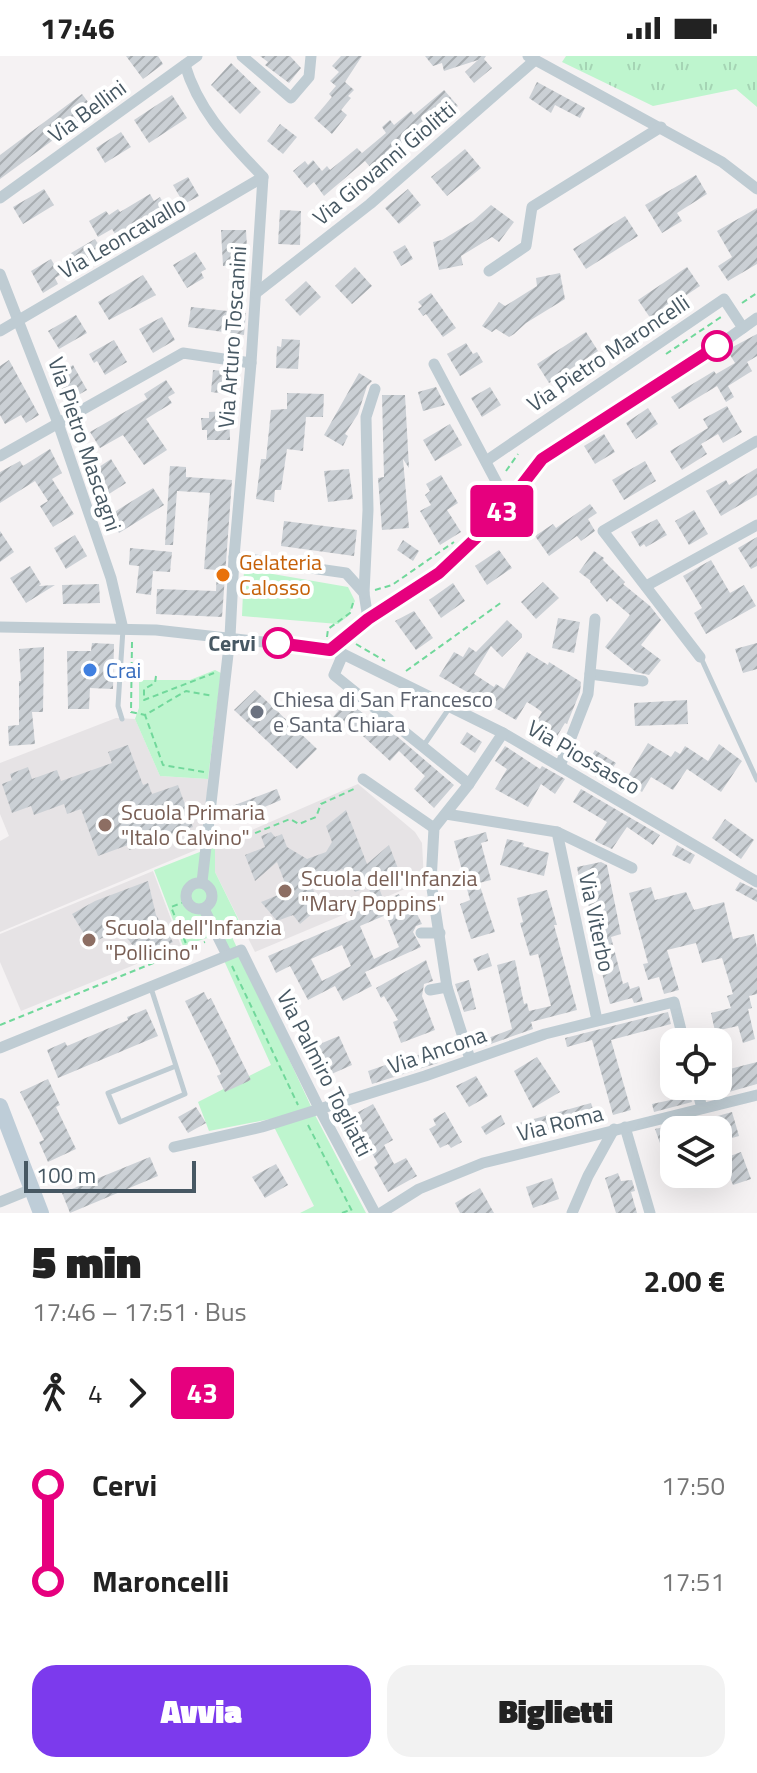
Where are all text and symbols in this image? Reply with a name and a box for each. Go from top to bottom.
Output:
text: 17:46 [40,5,115,51]
street label: Via Bellini [41,71,133,151]
street label: Via Giovanni Giolitti [305,93,463,233]
street label: Via Leoncavallo [52,187,192,287]
street label: Via Arturo Toscanini [209,245,255,429]
street label: Via Pietro Maroncelli [520,286,696,420]
unlabelled marker [702,331,732,361]
street label: Via Pietro Mascagni [39,352,131,536]
line badge: 43 [466,485,538,537]
text: 43 [486,489,518,532]
place label: Gelateria Calosso [239,545,322,604]
marker: Gelateria Calosso [214,566,232,584]
place label: Cervi [208,626,256,660]
marker: Cervi [263,628,293,658]
place label: Crai [106,653,141,687]
marker: Crai [81,661,99,679]
place label: Chiesa di San Francesco e Santa Chiara [273,682,493,741]
marker: Chiesa di San Francesco e Santa Chiara [248,703,266,721]
street label: Via Piossasco [521,711,647,803]
place label: Scuola Primaria "Italo Calvino" [121,795,265,854]
marker: Scuola Primaria "Italo Calvino" [96,816,114,834]
place label: Scuola dell'Infanzia "Mary Poppins" [301,861,477,920]
street label: Via Viterbo [570,869,624,975]
marker: Scuola dell'Infanzia "Mary Poppins" [276,882,294,900]
place label: Scuola dell'Infanzia "Pollicino" [105,910,281,969]
marker: Scuola dell'Infanzia "Pollicino" [80,931,98,949]
street label: Via Palmiro Togliatti [268,984,382,1162]
street label: Via Ancona [383,1017,491,1083]
map controls [660,1028,732,1188]
button: locate [660,1028,732,1100]
street label: Via Roma [513,1096,607,1150]
button: layers [660,1116,732,1188]
scale bar [24,1157,196,1193]
text: 100 m [36,1158,96,1192]
text: 5 min [32,1228,141,1295]
text: 2.00 € [644,1258,725,1304]
text: 17:46 – 17:51 · Bus [32,1292,247,1331]
icon: walk [32,1371,76,1415]
icon: forward [115,1371,159,1415]
text: 43 [187,1371,218,1414]
text: 4 [88,1374,103,1413]
text: Cervi [92,1462,157,1508]
text: 17:50 [661,1466,725,1505]
text: Maroncelli [92,1558,229,1604]
text: 17:51 [661,1562,725,1601]
button: Avvia [32,1665,371,1757]
button: Biglietti [387,1665,725,1757]

